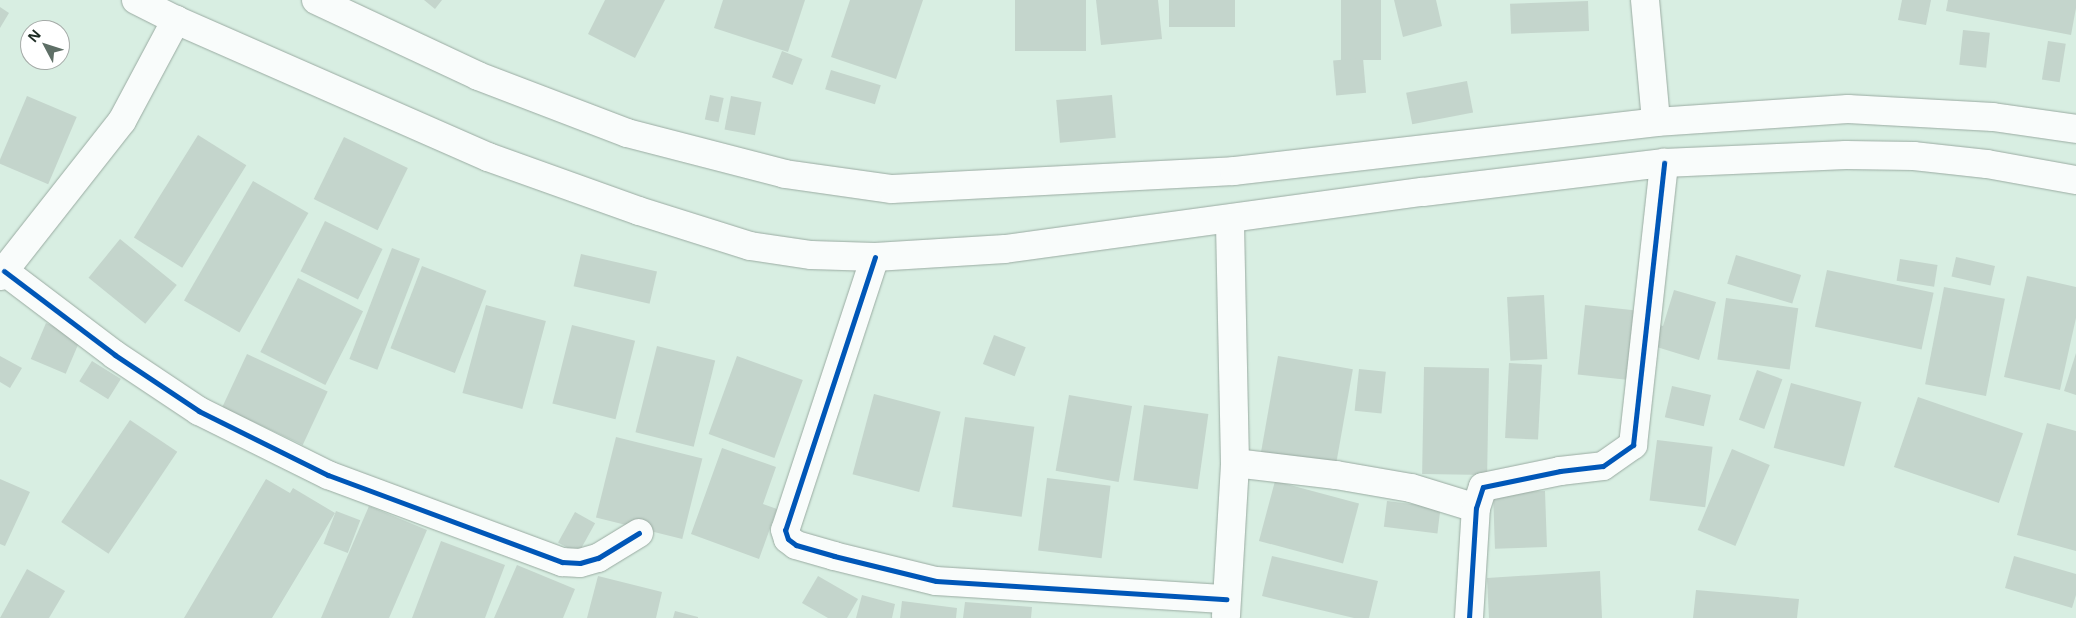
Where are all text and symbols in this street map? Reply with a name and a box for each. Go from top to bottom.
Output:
north arrow [20,20,70,70]
text: N [23,25,45,46]

